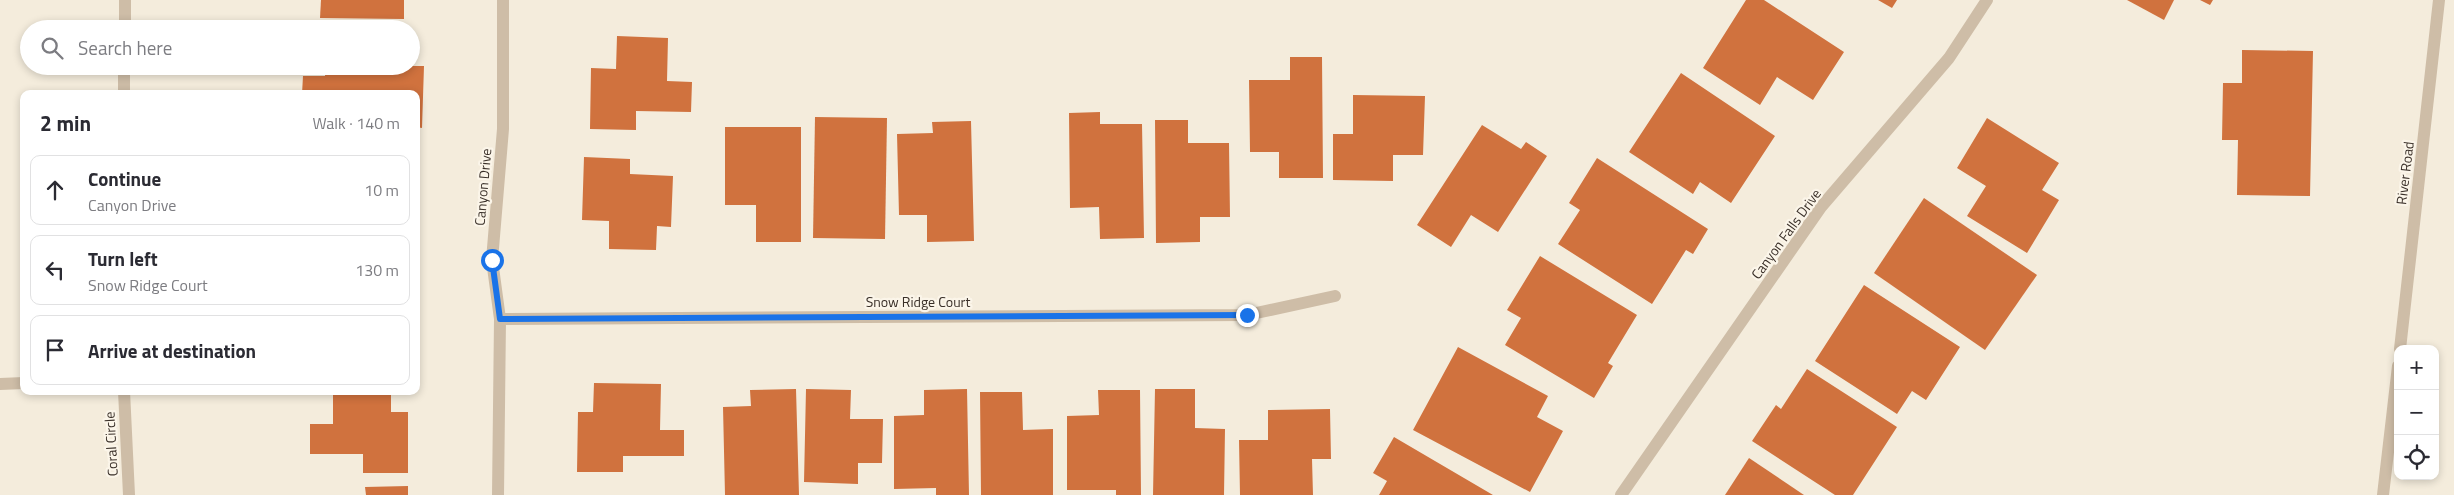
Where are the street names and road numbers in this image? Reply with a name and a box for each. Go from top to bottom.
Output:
street label: River Road [2390,140,2419,206]
street label: Canyon Drive [469,148,496,226]
street label: Canyon Falls Drive [1746,184,1826,283]
street label: Snow Ridge Court [866,291,970,312]
street label: Coral Circle [98,411,123,477]

